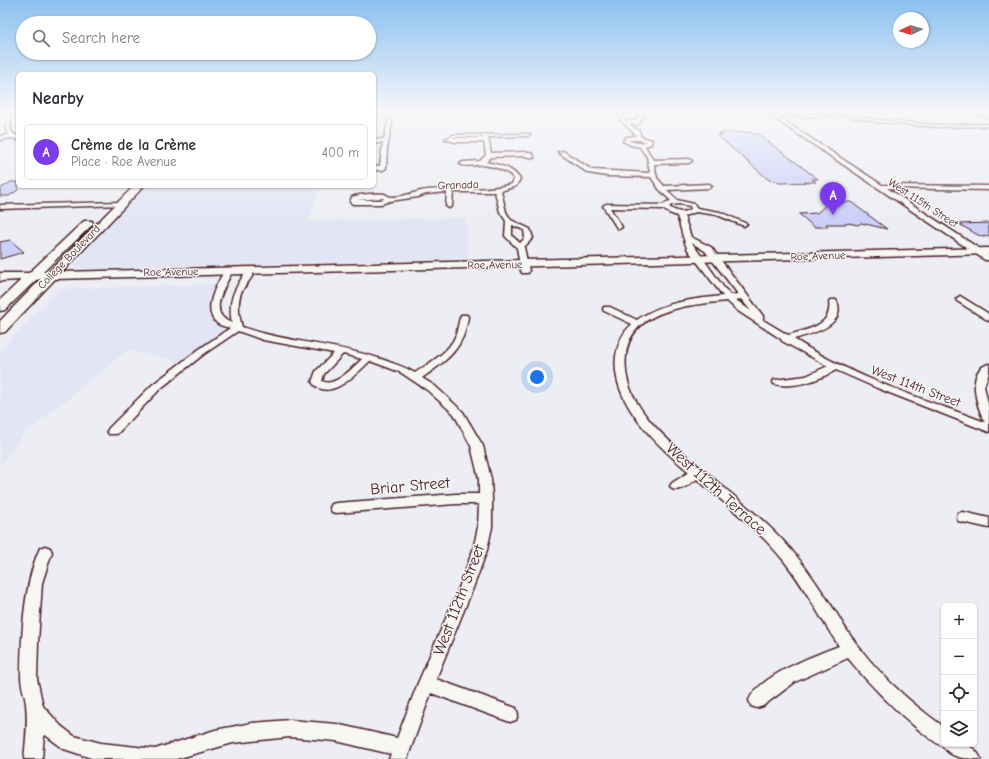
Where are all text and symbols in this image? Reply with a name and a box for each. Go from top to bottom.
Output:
north arrow [893,12,929,48]
search box [16,16,376,60]
icon: search [30,27,52,49]
text: Search here [62,29,140,47]
text: Nearby [32,89,83,108]
text: Crème de la Crème [71,136,196,154]
text: A [42,145,50,160]
text: 400 m [322,145,359,160]
text: Place · Roe Avenue [71,154,177,169]
street label: West 115th Street [886,176,961,231]
street label: Granada [437,178,479,192]
pin: A [820,182,846,215]
street label: College Boulevard [35,222,103,292]
street label: Roe Avenue [790,249,846,263]
street label: Roe Avenue [467,258,523,272]
street label: Roe Avenue [143,265,199,279]
street label: West 114th Street [869,362,964,410]
your location [527,367,547,387]
street label: West 112th Terrace [662,439,770,539]
street label: Briar Street [369,474,451,498]
street label: West 112th Street [430,542,489,658]
map controls [941,603,977,747]
button: + [941,603,977,639]
button: − [941,639,977,675]
button: locate [941,675,977,711]
button: layers [941,711,977,747]

